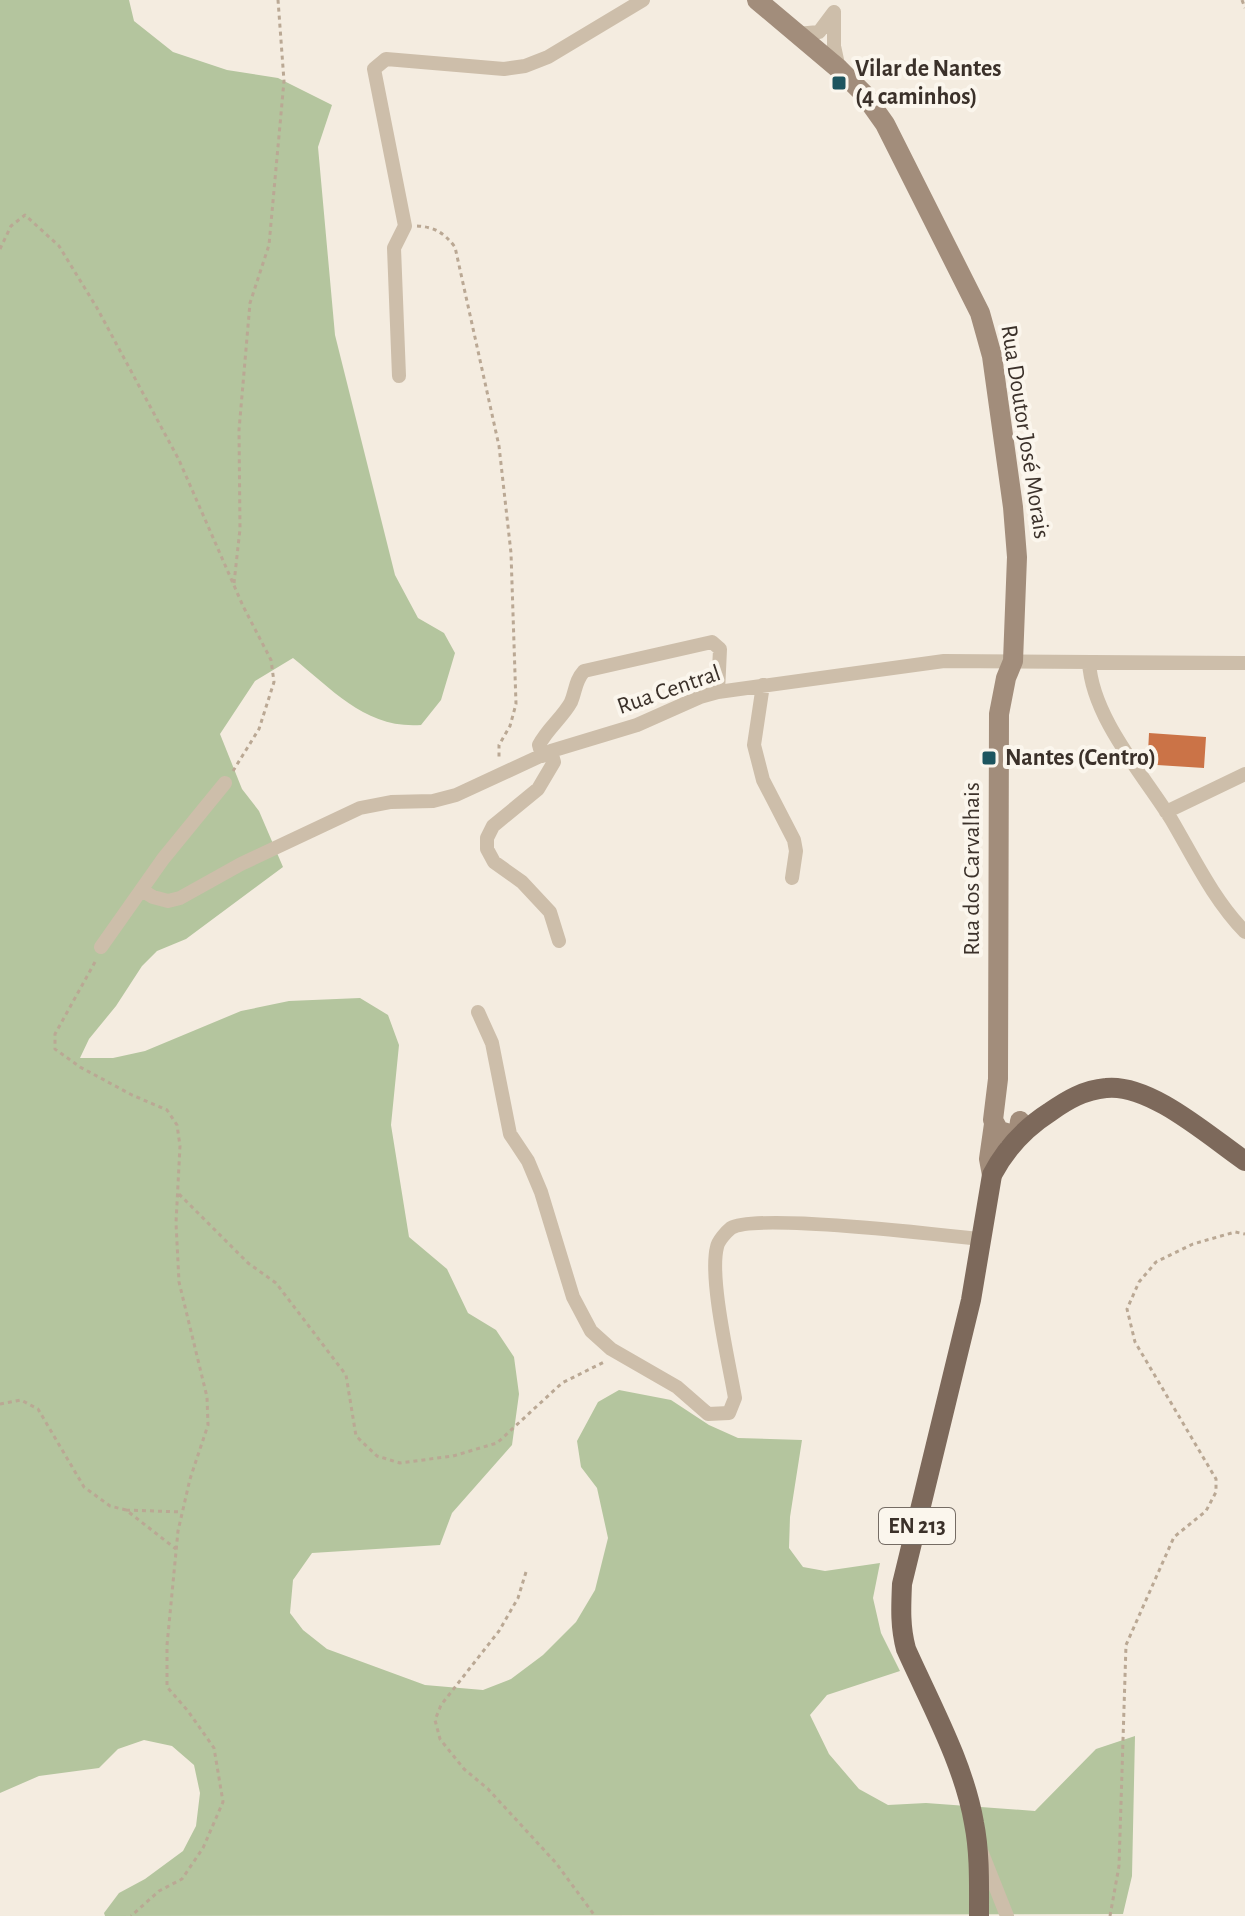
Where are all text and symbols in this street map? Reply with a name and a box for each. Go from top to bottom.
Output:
place label: Vilar de Nantes (4 caminhos) [855,57,1002,109]
marker: Vilar de Nantes (4 caminhos) [830,74,848,92]
street label: Rua Doutor José Morais [996,323,1054,541]
street label: Rua Central [614,661,724,719]
place label: Nantes (Centro) [1005,746,1156,770]
marker: Nantes (Centro) [980,749,998,767]
street label: Rua dos Carvalhais [960,782,984,956]
road number: EN 213 [879,1508,955,1544]

